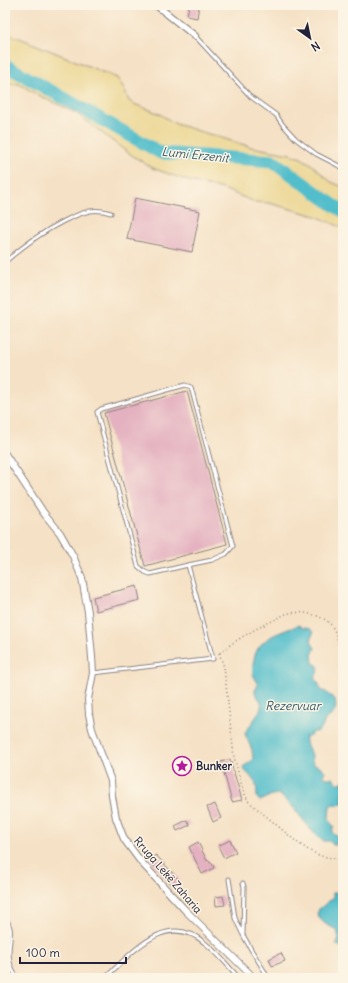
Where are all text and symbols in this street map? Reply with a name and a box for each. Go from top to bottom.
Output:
north arrow [290,18,330,58]
text: N [308,38,322,54]
water label: Lumi Erzenit [161,144,231,166]
water label: Rezervuar [265,698,323,713]
place icon: Bunker [171,755,193,777]
place label: Bunker [196,759,232,773]
street label: Rruga Lekë Zaharia [131,834,205,916]
scale bar [20,939,126,965]
text: 100 m [26,945,60,960]

